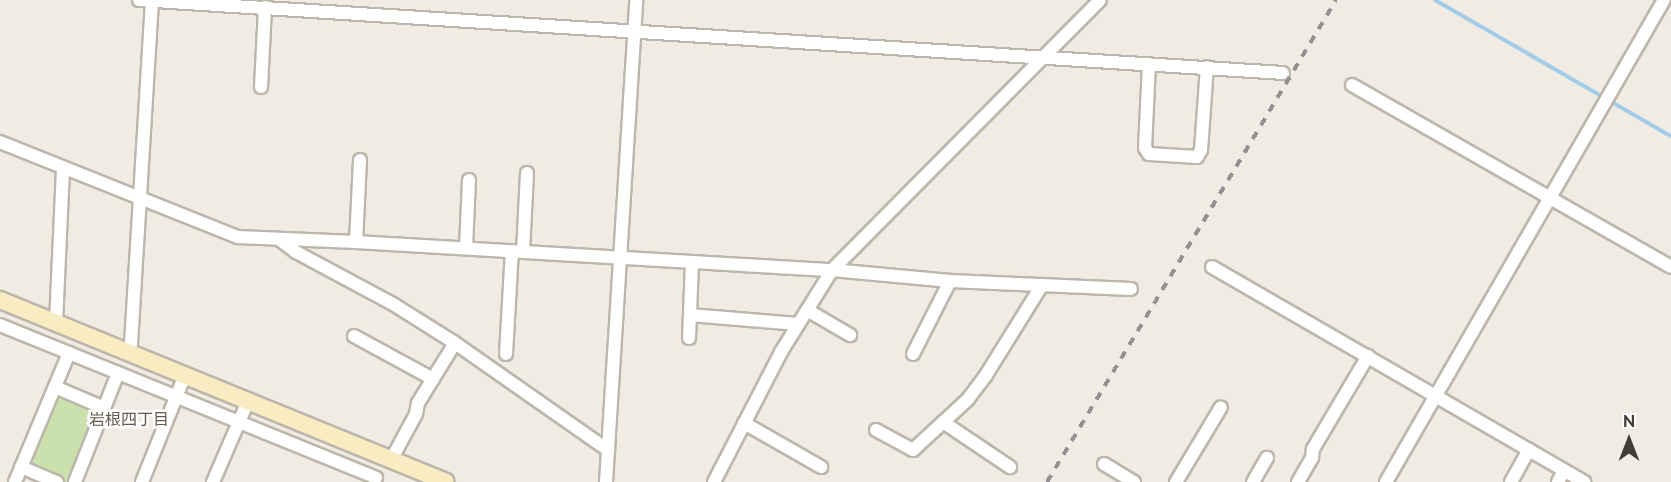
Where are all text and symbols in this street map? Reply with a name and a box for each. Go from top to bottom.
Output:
district label: 岩根四丁目 [89,410,169,430]
north arrow [1599,410,1659,470]
text: N [1623,412,1635,431]

